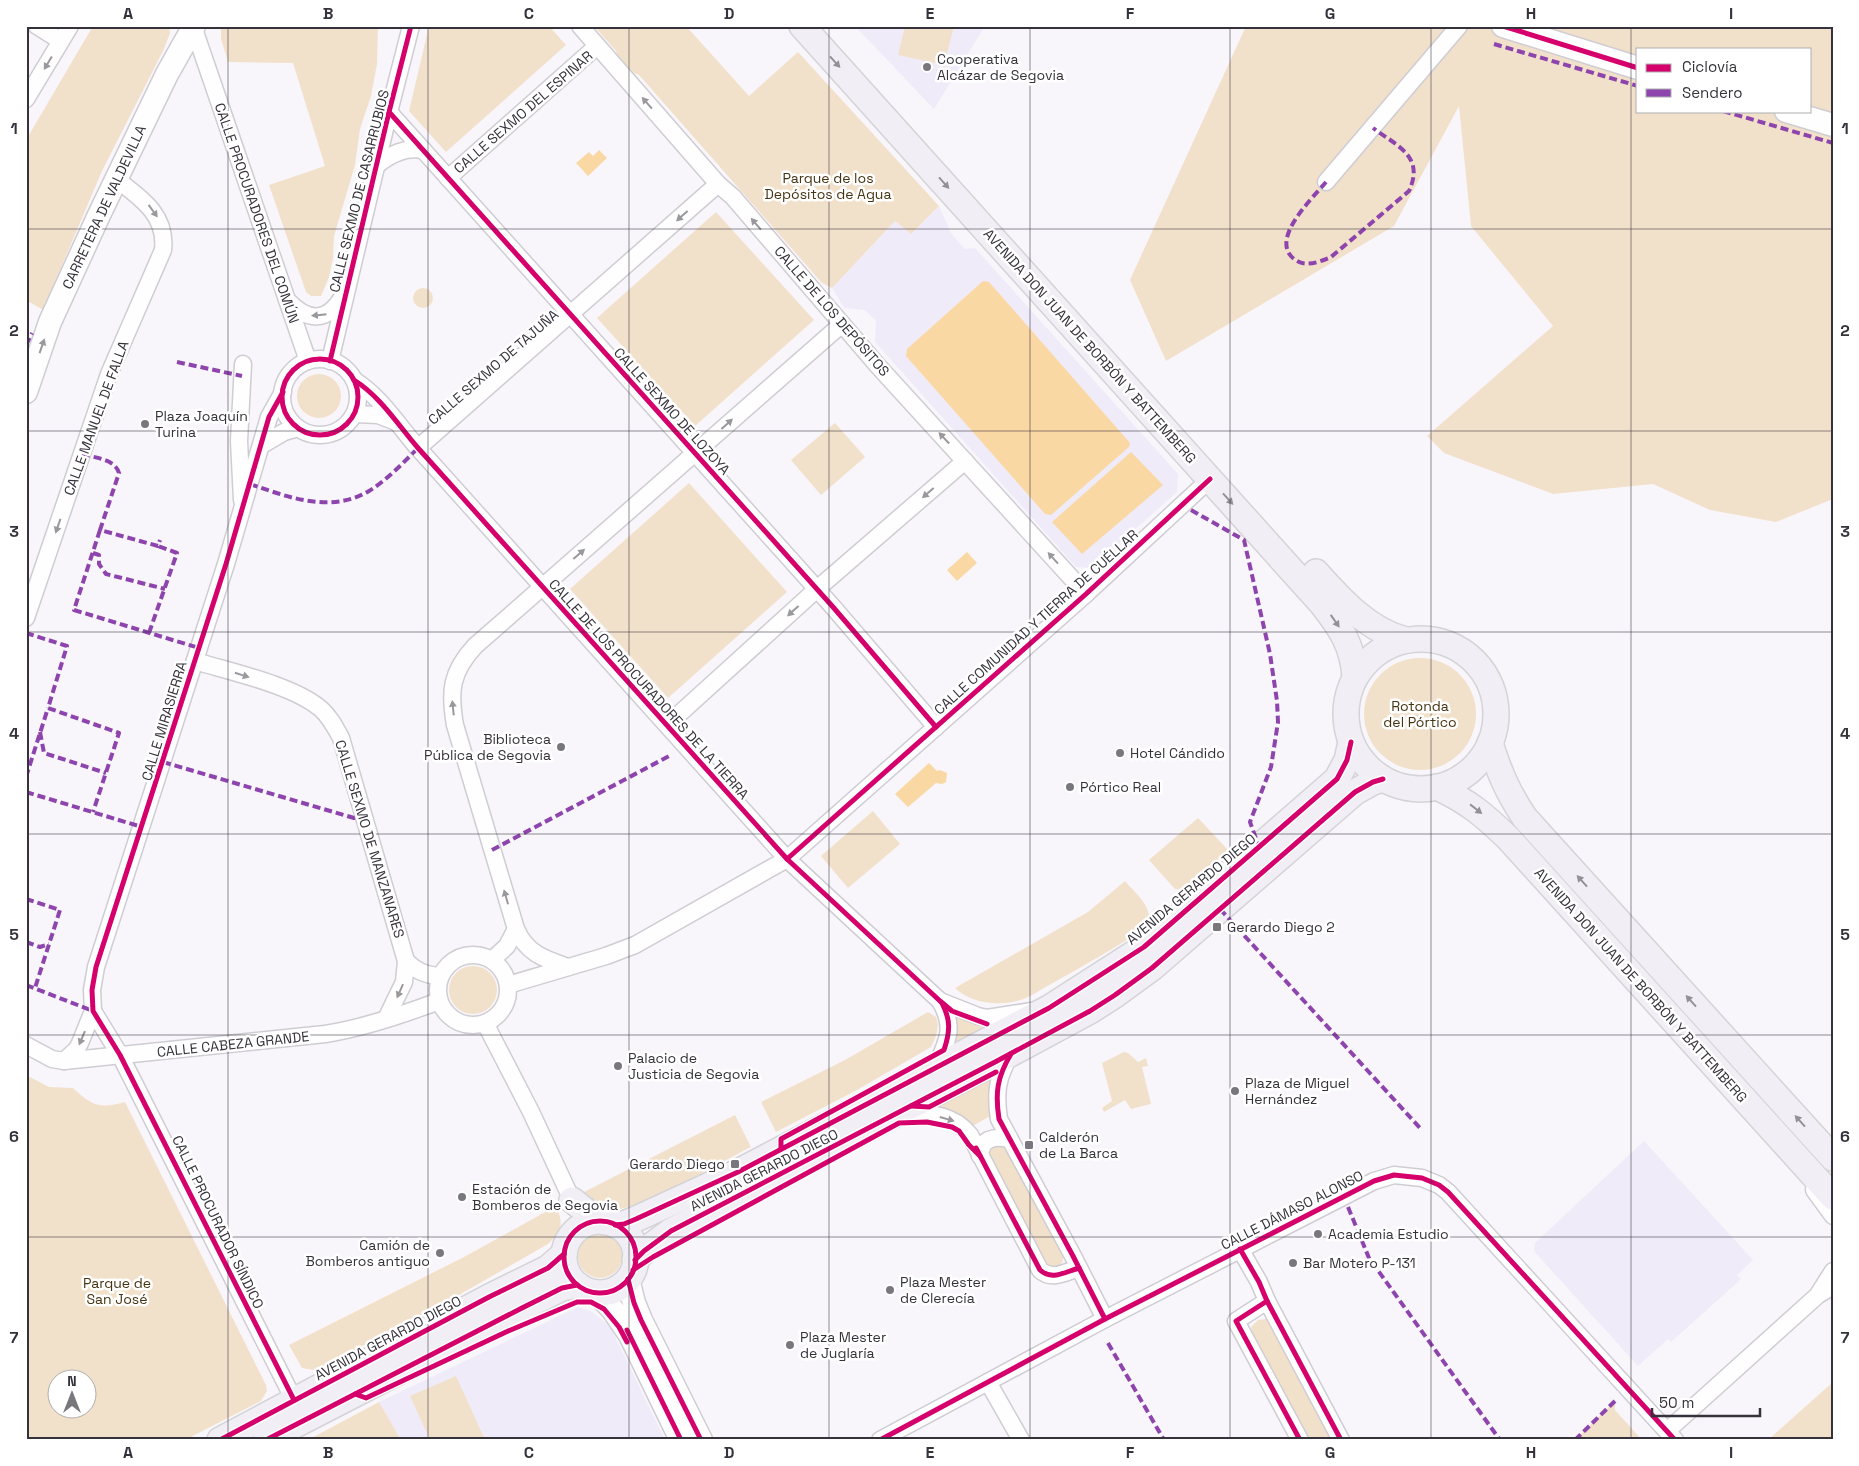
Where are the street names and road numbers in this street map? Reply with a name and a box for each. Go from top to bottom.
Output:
street label: CALLE SEXMO DEL ESPINAR [450,47,596,177]
street label: CALLE SEXMO DE CASARRUBIOS [325,88,393,294]
street label: CALLE PROCURADORES DEL COMÚN [211,101,303,325]
street label: CARRETERA DE VALDEVILLA [58,122,150,292]
street label: AVENIDA DON JUAN DE BORBÓN Y BATTEMBERG [980,225,1200,467]
street label: CALLE DE LOS DEPÓSITOS [770,242,894,380]
street label: CALLE SEXMO DE TAJUÑA [424,305,562,429]
street label: CALLE MANUEL DE FALLA [60,338,132,498]
street label: CALLE SEXMO DE LOZOYA [610,344,734,479]
street label: CALLE COMUNIDAD Y TIERRA DE CUÉLLAR [930,525,1142,719]
street label: CALLE DE LOS PROCURADORES DE LA TIERRA [545,575,753,803]
street label: CALLE MIRASIERRA [137,659,191,783]
street label: CALLE SEXMO DE MANZANARES [331,738,409,940]
street label: AVENIDA GERARDO DIEGO [1122,829,1260,949]
street label: AVENIDA DON JUAN DE BORBÓN Y BATTEMBERG [1531,864,1751,1106]
street label: CALLE CABEZA GRANDE [156,1027,310,1061]
street label: AVENIDA GERARDO DIEGO [687,1125,841,1215]
street label: CALLE PROCURADOR SÍNDICO [168,1132,268,1312]
street label: CALLE DÁMASO ALONSO [1218,1166,1366,1254]
street label: AVENIDA GERARDO DIEGO [311,1292,465,1384]

